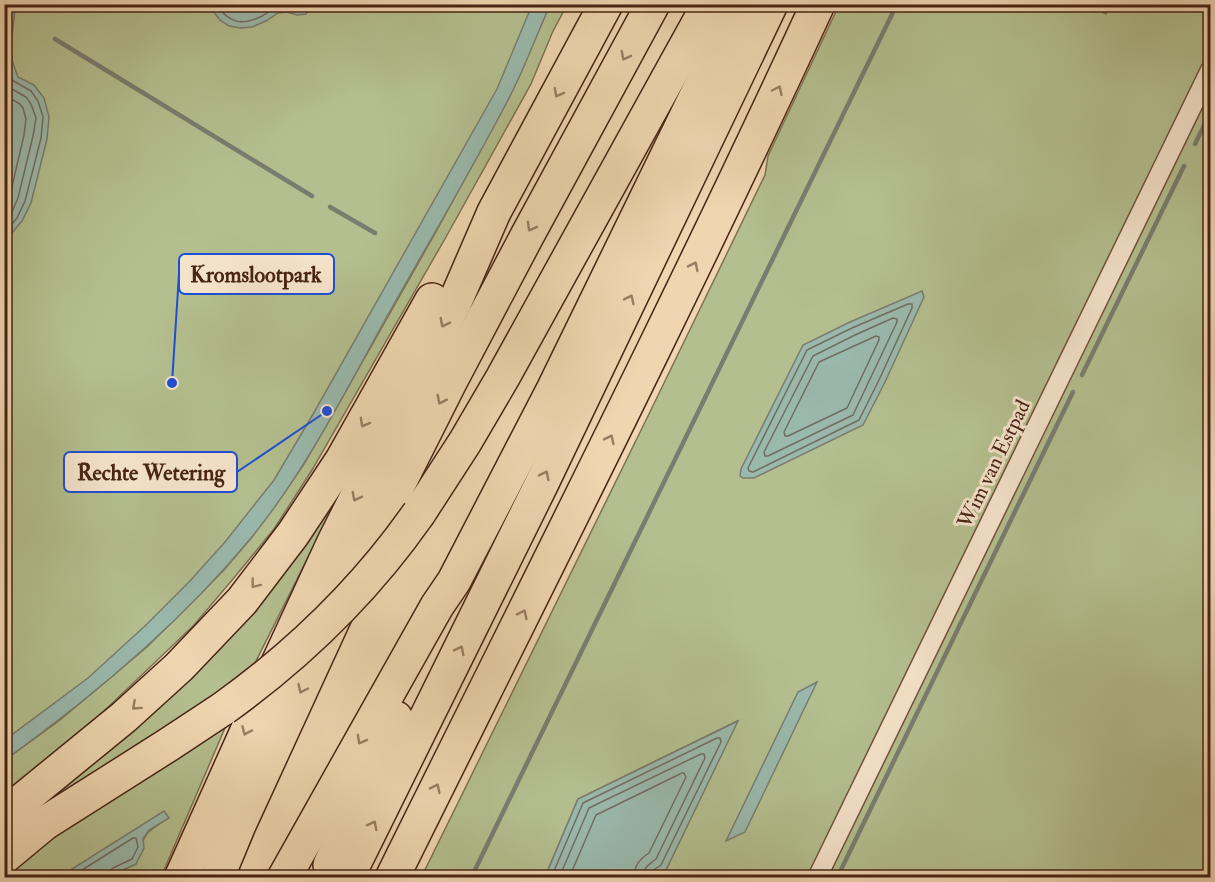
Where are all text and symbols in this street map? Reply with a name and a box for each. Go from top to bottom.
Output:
one-way arrow [621,50,632,60]
one-way arrow [771,85,783,96]
one-way arrow [554,87,565,97]
one-way arrow [527,221,539,231]
callout: Kromslootpark [179,254,334,294]
text: Kromslootpark [190,261,322,290]
one-way arrow [687,261,698,272]
one-way arrow [622,295,634,306]
one-way arrow [440,317,451,328]
one-way arrow [437,394,448,404]
street label: Wim van Estpad [951,395,1037,533]
one-way arrow [359,416,371,427]
one-way arrow [602,434,614,445]
callout: Rechte Wetering [64,452,237,492]
text: Rechte Wetering [77,459,226,488]
one-way arrow [538,471,550,482]
one-way arrow [352,491,363,502]
one-way arrow [251,577,262,588]
one-way arrow [516,609,527,620]
one-way arrow [452,646,464,657]
one-way arrow [297,683,309,694]
one-way arrow [132,699,142,710]
one-way arrow [242,724,254,735]
one-way arrow [357,734,368,744]
one-way arrow [429,784,441,795]
one-way arrow [366,821,378,832]

